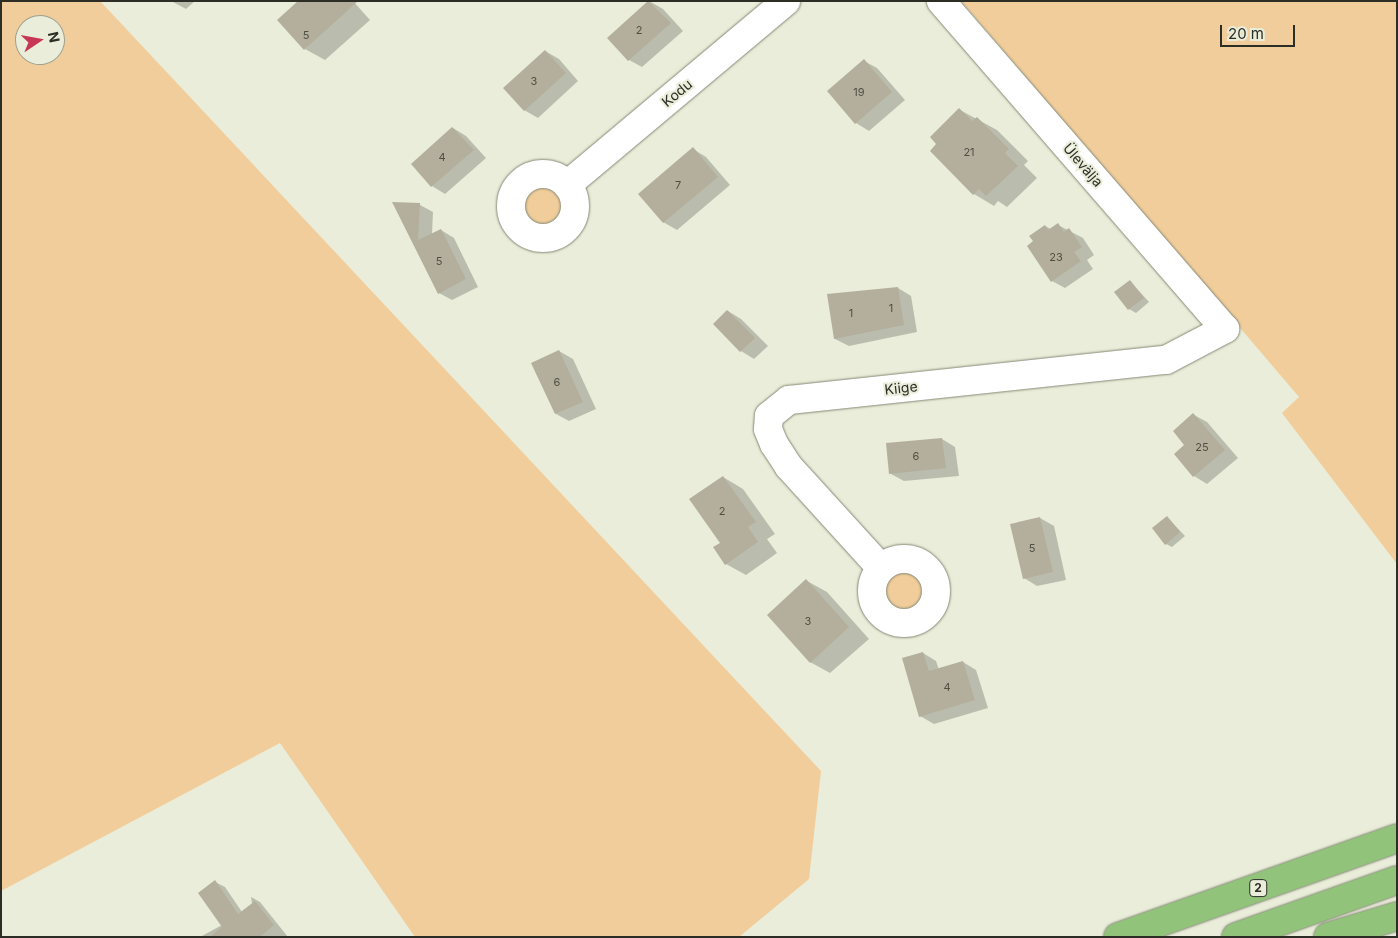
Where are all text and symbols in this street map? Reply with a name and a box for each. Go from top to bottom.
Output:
north arrow [15,15,65,65]
scale bar [1223,15,1298,47]
house number: 2 [636,23,642,37]
text: 20 m [1228,24,1264,43]
house number: 5 [303,28,309,42]
text: N [45,30,64,44]
house number: 3 [531,74,537,88]
street label: Kodu [659,76,695,110]
house number: 19 [853,85,865,99]
street label: Ülevälja [1060,140,1106,190]
house number: 21 [963,145,975,159]
house number: 4 [438,150,446,164]
house number: 7 [675,178,681,192]
house number: 23 [1049,250,1063,264]
house number: 5 [436,254,442,268]
house number: 1 [889,301,893,315]
house number: 1 [849,306,853,320]
house number: 6 [554,375,560,389]
street label: Kiige [884,378,918,398]
house number: 25 [1195,440,1209,454]
house number: 6 [913,449,919,463]
house number: 2 [719,504,725,518]
house number: 5 [1029,541,1035,555]
house number: 3 [805,614,811,628]
house number: 4 [943,680,951,694]
road number: 2 [1248,878,1268,898]

